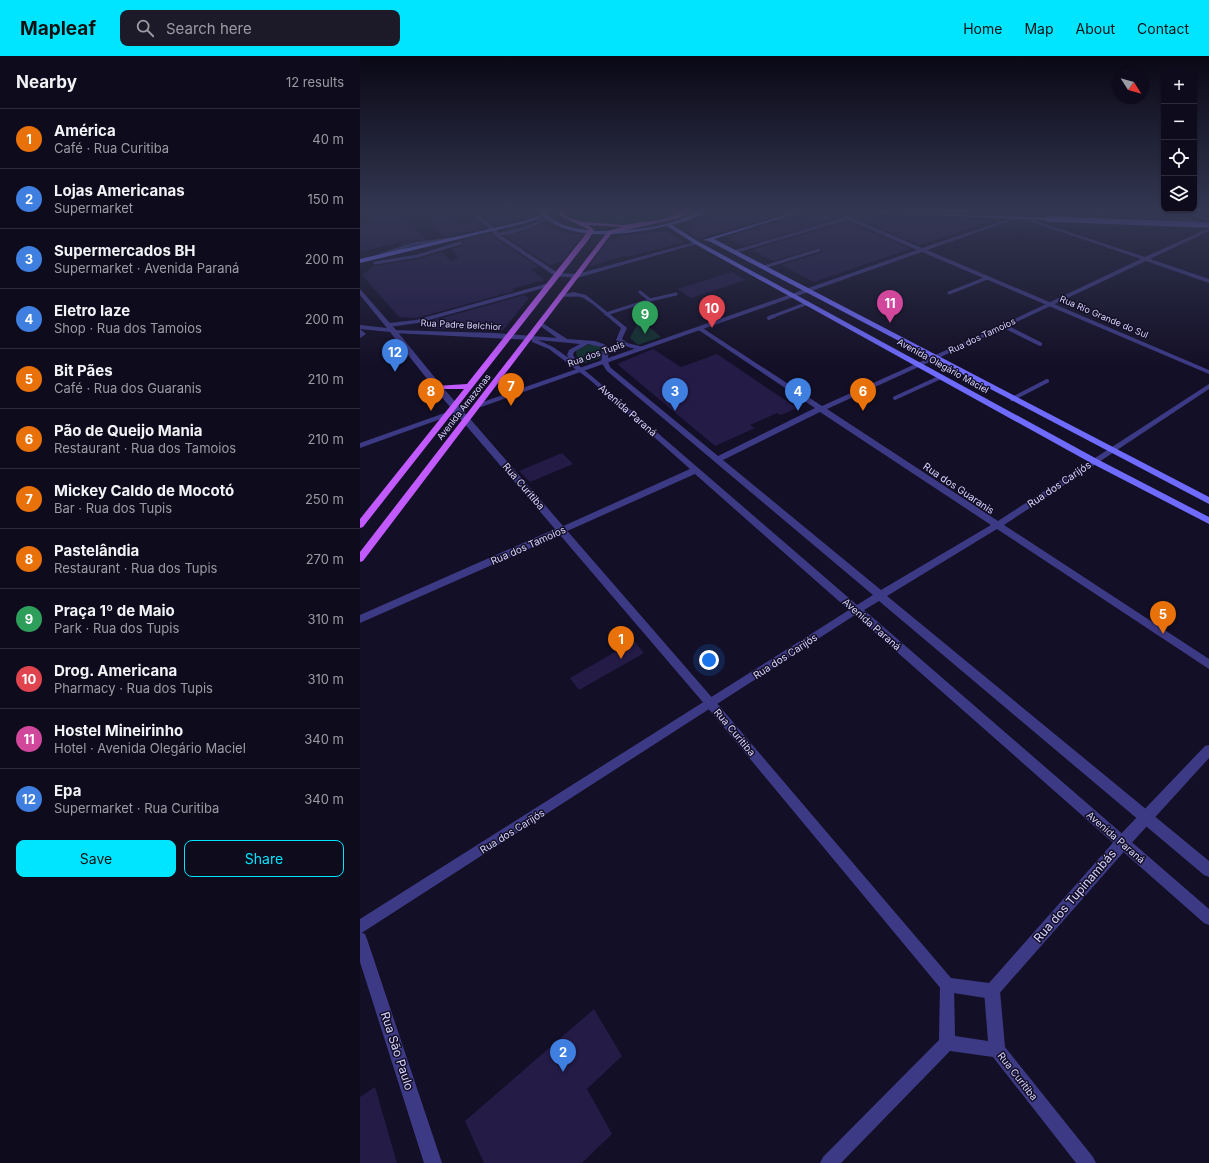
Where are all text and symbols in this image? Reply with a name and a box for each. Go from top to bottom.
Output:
search box [120,10,400,46]
text: Mapleaf [20,17,96,40]
icon: search [134,17,156,39]
text: Search here [166,19,252,38]
text: Home [963,20,1002,37]
text: Map [1024,20,1054,37]
text: About [1076,20,1115,37]
text: Contact [1137,20,1189,37]
north arrow [1113,68,1149,104]
map controls [1161,68,1197,212]
button: + [1161,68,1197,104]
text: Nearby [16,72,77,92]
text: 12 results [286,74,344,90]
button: − [1161,104,1197,140]
text: América [54,121,116,140]
text: 1 [26,131,32,147]
text: 40 m [312,131,344,147]
text: Café · Rua Curitiba [54,140,169,156]
button: locate [1161,140,1197,176]
button: layers [1161,176,1197,212]
text: Lojas Americanas [54,181,185,200]
text: 2 [25,191,33,207]
text: 150 m [308,191,344,207]
text: Supermarket [54,200,133,216]
text: Supermercados BH [54,241,196,260]
text: 3 [25,251,33,267]
text: 200 m [305,251,344,267]
text: Supermarket · Avenida Paraná [54,260,239,276]
pin: 11 [877,290,903,323]
street label: Rua Rio Grande do Sul [1058,293,1150,340]
pin: 10 [699,295,725,328]
text: Eletro Iaze [54,301,130,320]
pin: 9 [632,301,658,334]
text: 4 [25,311,33,327]
text: 200 m [305,311,344,327]
street label: Rua dos Tamoios [947,315,1017,356]
street label: Rua Padre Belchior [420,317,502,332]
text: Shop · Rua dos Tamoios [54,320,202,336]
street label: Avenida Olegário Maciel [896,336,991,395]
street label: Rua dos Tupis [566,338,626,369]
pin: 12 [382,339,408,372]
text: Bit Pães [54,361,113,380]
text: 5 [25,371,33,387]
text: 210 m [308,371,344,387]
street label: Avenida Amazonas [434,371,493,442]
pin: 7 [498,373,524,406]
pin: 8 [418,378,444,411]
pin: 3 [662,378,688,411]
pin: 4 [785,378,811,411]
pin: 6 [850,378,876,411]
text: Café · Rua dos Guaranis [54,380,202,396]
street label: Avenida Paraná [596,381,660,439]
text: Pão de Queijo Mania [54,421,203,440]
text: 6 [25,431,33,447]
text: 210 m [308,431,344,447]
text: Restaurant · Rua dos Tamoios [54,440,236,456]
street label: Rua dos Carijós [1025,458,1093,510]
street label: Rua Curitiba [500,460,548,512]
street label: Rua dos Guaranis [921,460,997,516]
text: Mickey Caldo de Mocotó [54,481,234,500]
text: 7 [25,491,33,507]
text: 250 m [305,491,344,507]
text: Bar · Rua dos Tupis [54,500,172,516]
street label: Rua dos Tamoios [489,523,567,567]
text: Pastelândia [54,541,139,560]
text: 8 [25,551,33,567]
text: 270 m [306,551,344,567]
text: Restaurant · Rua dos Tupis [54,560,217,576]
street label: Avenida Paraná [840,595,904,653]
text: Praça 1º de Maio [54,601,175,620]
pin: 5 [1150,601,1176,634]
text: 9 [25,611,33,627]
text: 310 m [307,611,344,627]
text: Park · Rua dos Tupis [54,620,179,636]
pin: 1 [608,626,634,659]
street label: Rua dos Carijós [751,631,819,681]
your location [699,650,719,670]
text: Drog. Americana [54,661,177,680]
text: 10 [22,671,36,687]
text: 310 m [307,671,344,687]
text: Pharmacy · Rua dos Tupis [54,680,213,696]
street label: Rua Curitiba [712,706,758,758]
text: Hostel Mineirinho [54,721,183,740]
text: 11 [23,731,35,747]
text: 340 m [304,731,344,747]
text: Hotel · Avenida Olegário Maciel [54,740,246,756]
text: Epa [54,781,81,800]
text: 12 [22,791,36,807]
text: 340 m [304,791,344,807]
text: Supermarket · Rua Curitiba [54,800,219,816]
street label: Rua dos Carijós [477,806,547,856]
street label: Avenida Paraná [1084,808,1148,866]
button: Save [16,840,176,877]
button: Share [184,840,344,877]
street label: Rua dos Tupinambás [1030,846,1119,945]
street label: Rua São Paulo [378,1010,417,1092]
pin: 2 [550,1039,576,1072]
street label: Rua Curitiba [995,1050,1041,1102]

